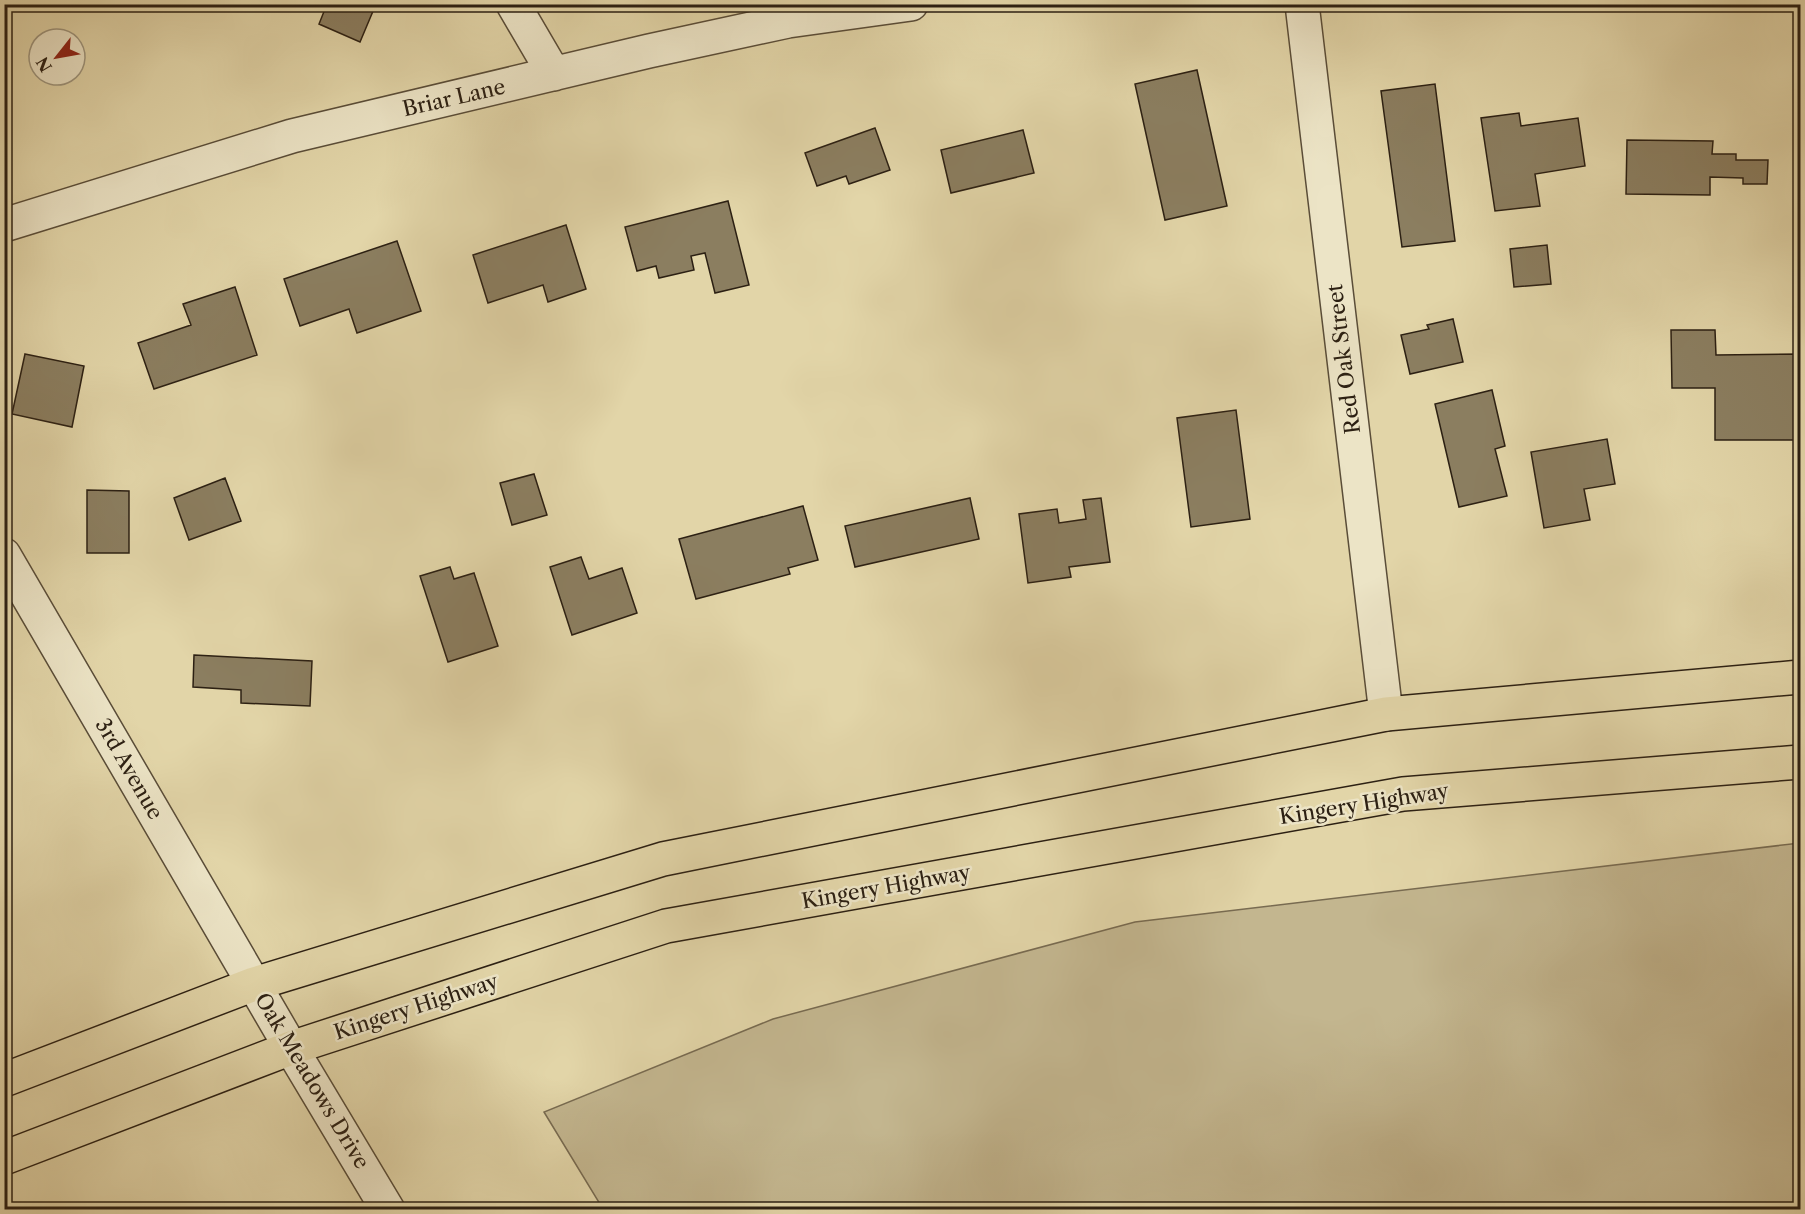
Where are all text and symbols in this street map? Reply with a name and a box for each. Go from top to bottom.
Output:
north arrow [27,27,87,87]
text: N [32,54,56,76]
street label: Briar Lane [400,74,508,121]
street label: Red Oak Street [1322,282,1365,435]
street label: 3rd Avenue [91,714,168,824]
street label: Kingery Highway [1277,778,1451,829]
street label: Kingery Highway [799,859,973,914]
street label: Kingery Highway [331,968,501,1045]
street label: Oak Meadows Drive [250,988,375,1173]

